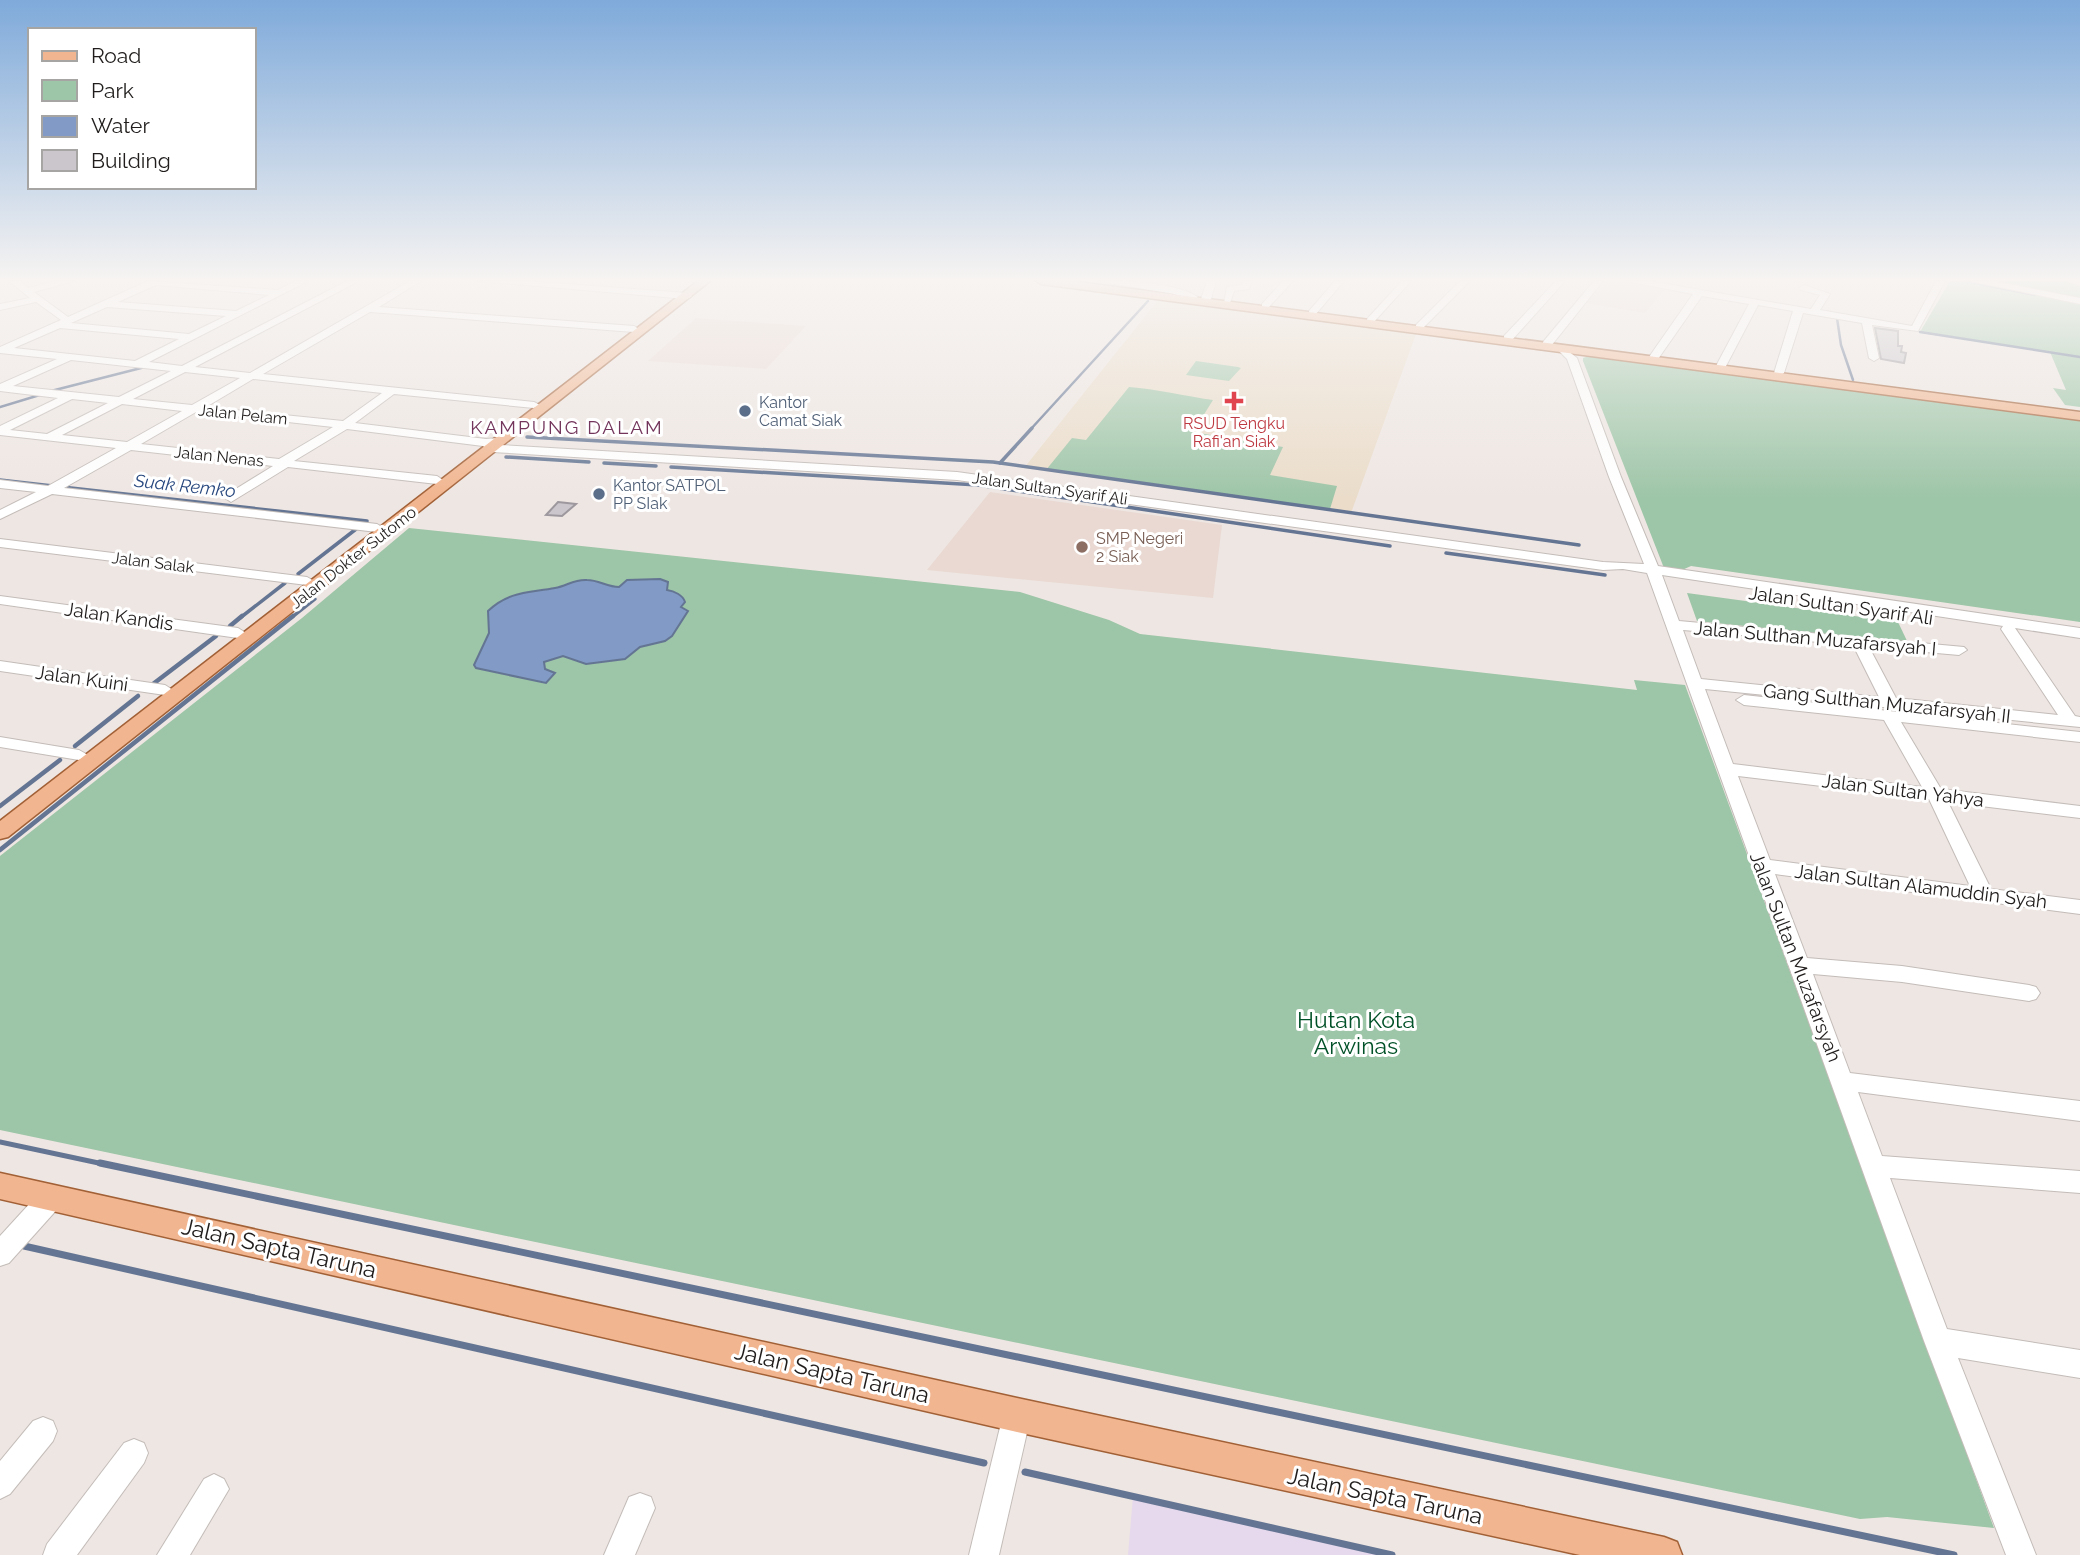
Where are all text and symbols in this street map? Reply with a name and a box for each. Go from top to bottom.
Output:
legend [28,28,256,189]
text: Road [91,43,141,68]
text: Park [91,78,134,103]
text: Water [91,113,150,138]
text: Building [91,148,171,173]
marker: RSUD Tengku Rafi'an Siak [1224,391,1244,411]
place label: Kantor Camat Siak [759,393,842,430]
street label: Jalan Pelam [197,400,289,429]
marker: Kantor Camat Siak [737,403,753,419]
place label: RSUD Tengku Rafi'an Siak [1183,414,1285,451]
district label: KAMPUNG DALAM [470,416,664,438]
street label: Jalan Nenas [173,442,265,471]
street label: Jalan Sultan Syarif Ali [971,468,1129,509]
water label: Suak Remko [132,470,237,501]
place label: Kantor SATPOL PP SIak [613,476,726,513]
marker: Kantor SATPOL PP SIak [591,486,607,502]
street label: Jalan Dokter Sutomo [287,502,420,612]
place label: SMP Negeri 2 Siak [1096,529,1183,566]
marker: SMP Negeri 2 Siak [1074,539,1090,555]
street label: Jalan Salak [111,548,196,577]
street label: Jalan Sultan Syarif Ali [1747,581,1935,629]
street label: Jalan Kandis [63,597,175,635]
street label: Jalan Sulthan Muzafarsyah I [1693,616,1937,660]
street label: Jalan Kuini [34,661,130,695]
street label: Gang Sulthan Muzafarsyah II [1762,679,2012,727]
street label: Jalan Sultan Yahya [1821,769,1985,811]
street label: Jalan Sultan Muzafarsyah [1746,849,1846,1065]
street label: Jalan Sultan Alamuddin Syah [1793,860,2049,912]
park label: Hutan Kota Arwinas [1297,1006,1415,1059]
street label: Jalan Sapta Taruna [179,1212,379,1283]
street label: Jalan Sapta Taruna [732,1337,932,1408]
street label: Jalan Sapta Taruna [1285,1462,1485,1529]

